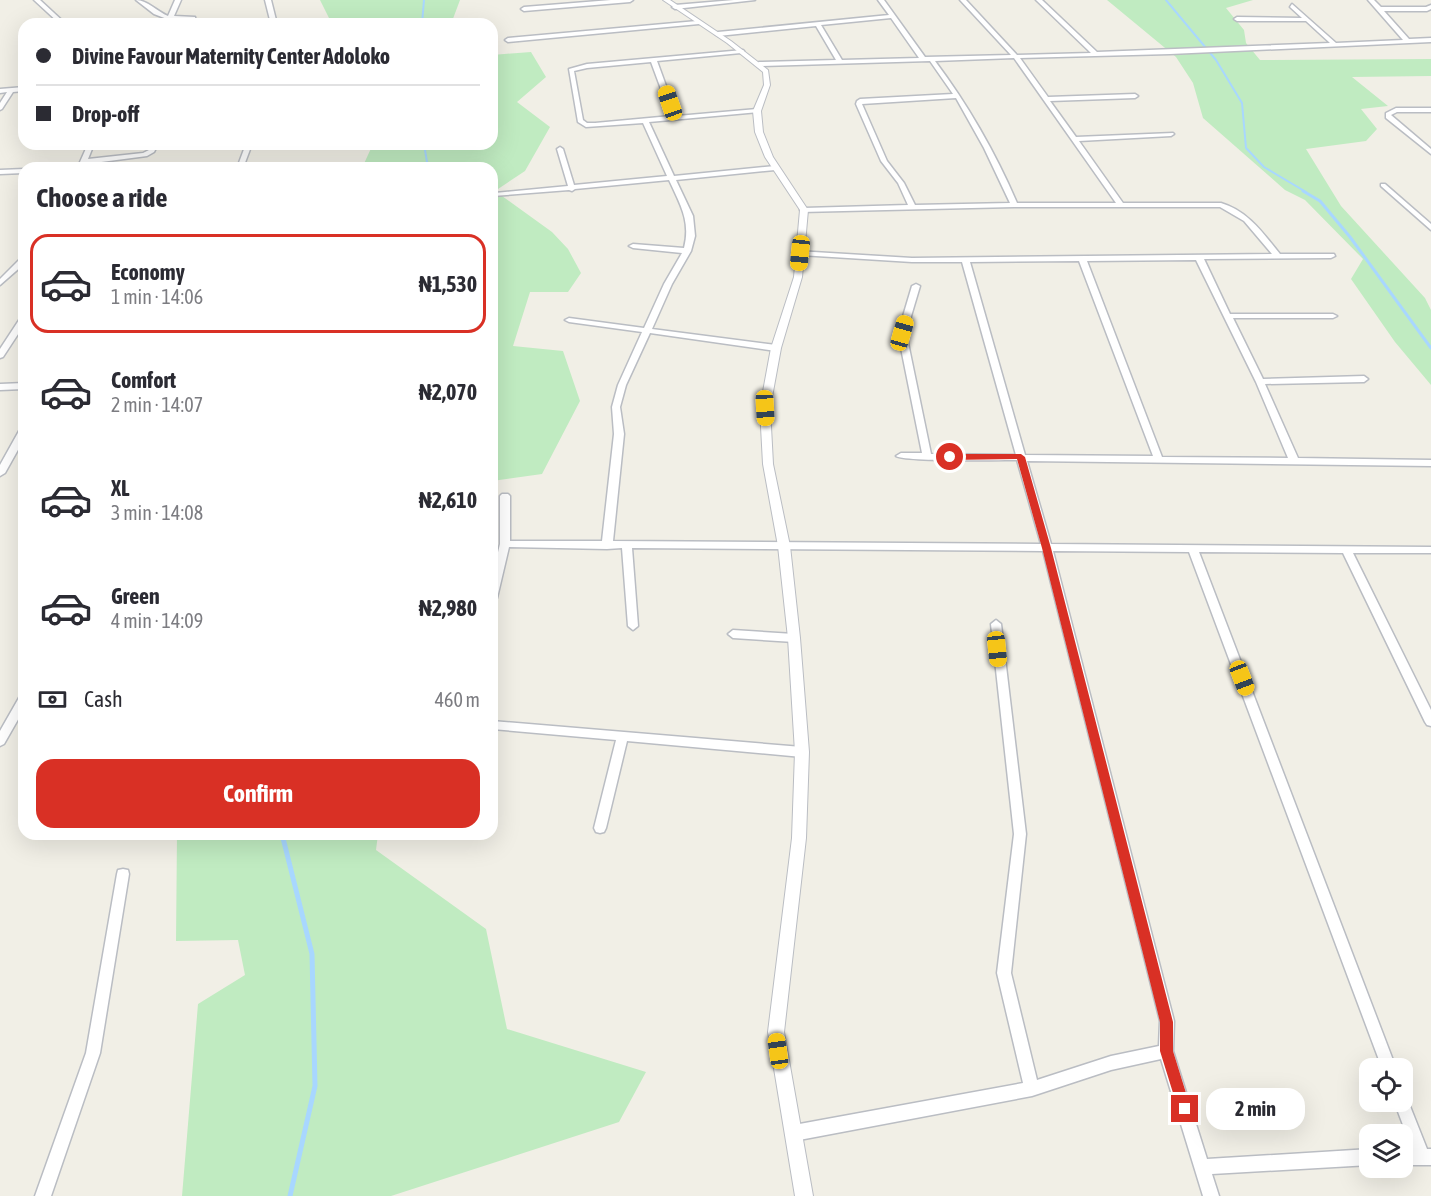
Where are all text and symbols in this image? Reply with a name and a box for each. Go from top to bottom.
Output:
text: Divine Favour Maternity Center Adoloko [72,43,390,69]
car [656,83,684,123]
text: Drop-off [72,101,139,127]
text: Choose a ride [36,182,168,213]
car [789,234,811,272]
icon: car [39,257,93,311]
text: Economy [111,259,185,285]
text: ₦1,530 [419,271,477,297]
text: 1 min · 14:06 [111,285,203,308]
car [888,313,916,353]
icon: car [39,365,93,419]
text: Comfort [111,367,176,393]
text: ₦2,070 [419,379,477,405]
car [755,390,775,426]
text: 2 min · 14:07 [111,393,203,416]
route start [936,443,963,470]
icon: car [39,473,93,527]
text: XL [111,475,129,501]
text: ₦2,610 [419,487,477,513]
text: 3 min · 14:08 [111,501,203,524]
icon: car [39,581,93,635]
text: Green [111,583,160,609]
text: ₦2,980 [419,595,477,621]
text: 4 min · 14:09 [111,609,203,632]
car [986,630,1008,668]
car [1227,658,1257,698]
icon: cash [36,683,69,716]
text: Cash [84,686,123,712]
text: 460 m [435,688,480,711]
button: Confirm [36,759,480,828]
car [767,1032,789,1070]
map controls [1359,1058,1413,1178]
button: locate [1359,1058,1413,1112]
callout: 2 min [1206,1088,1305,1130]
route end [1171,1095,1198,1122]
text: 2 min [1235,1097,1276,1120]
button: layers [1359,1124,1413,1178]

